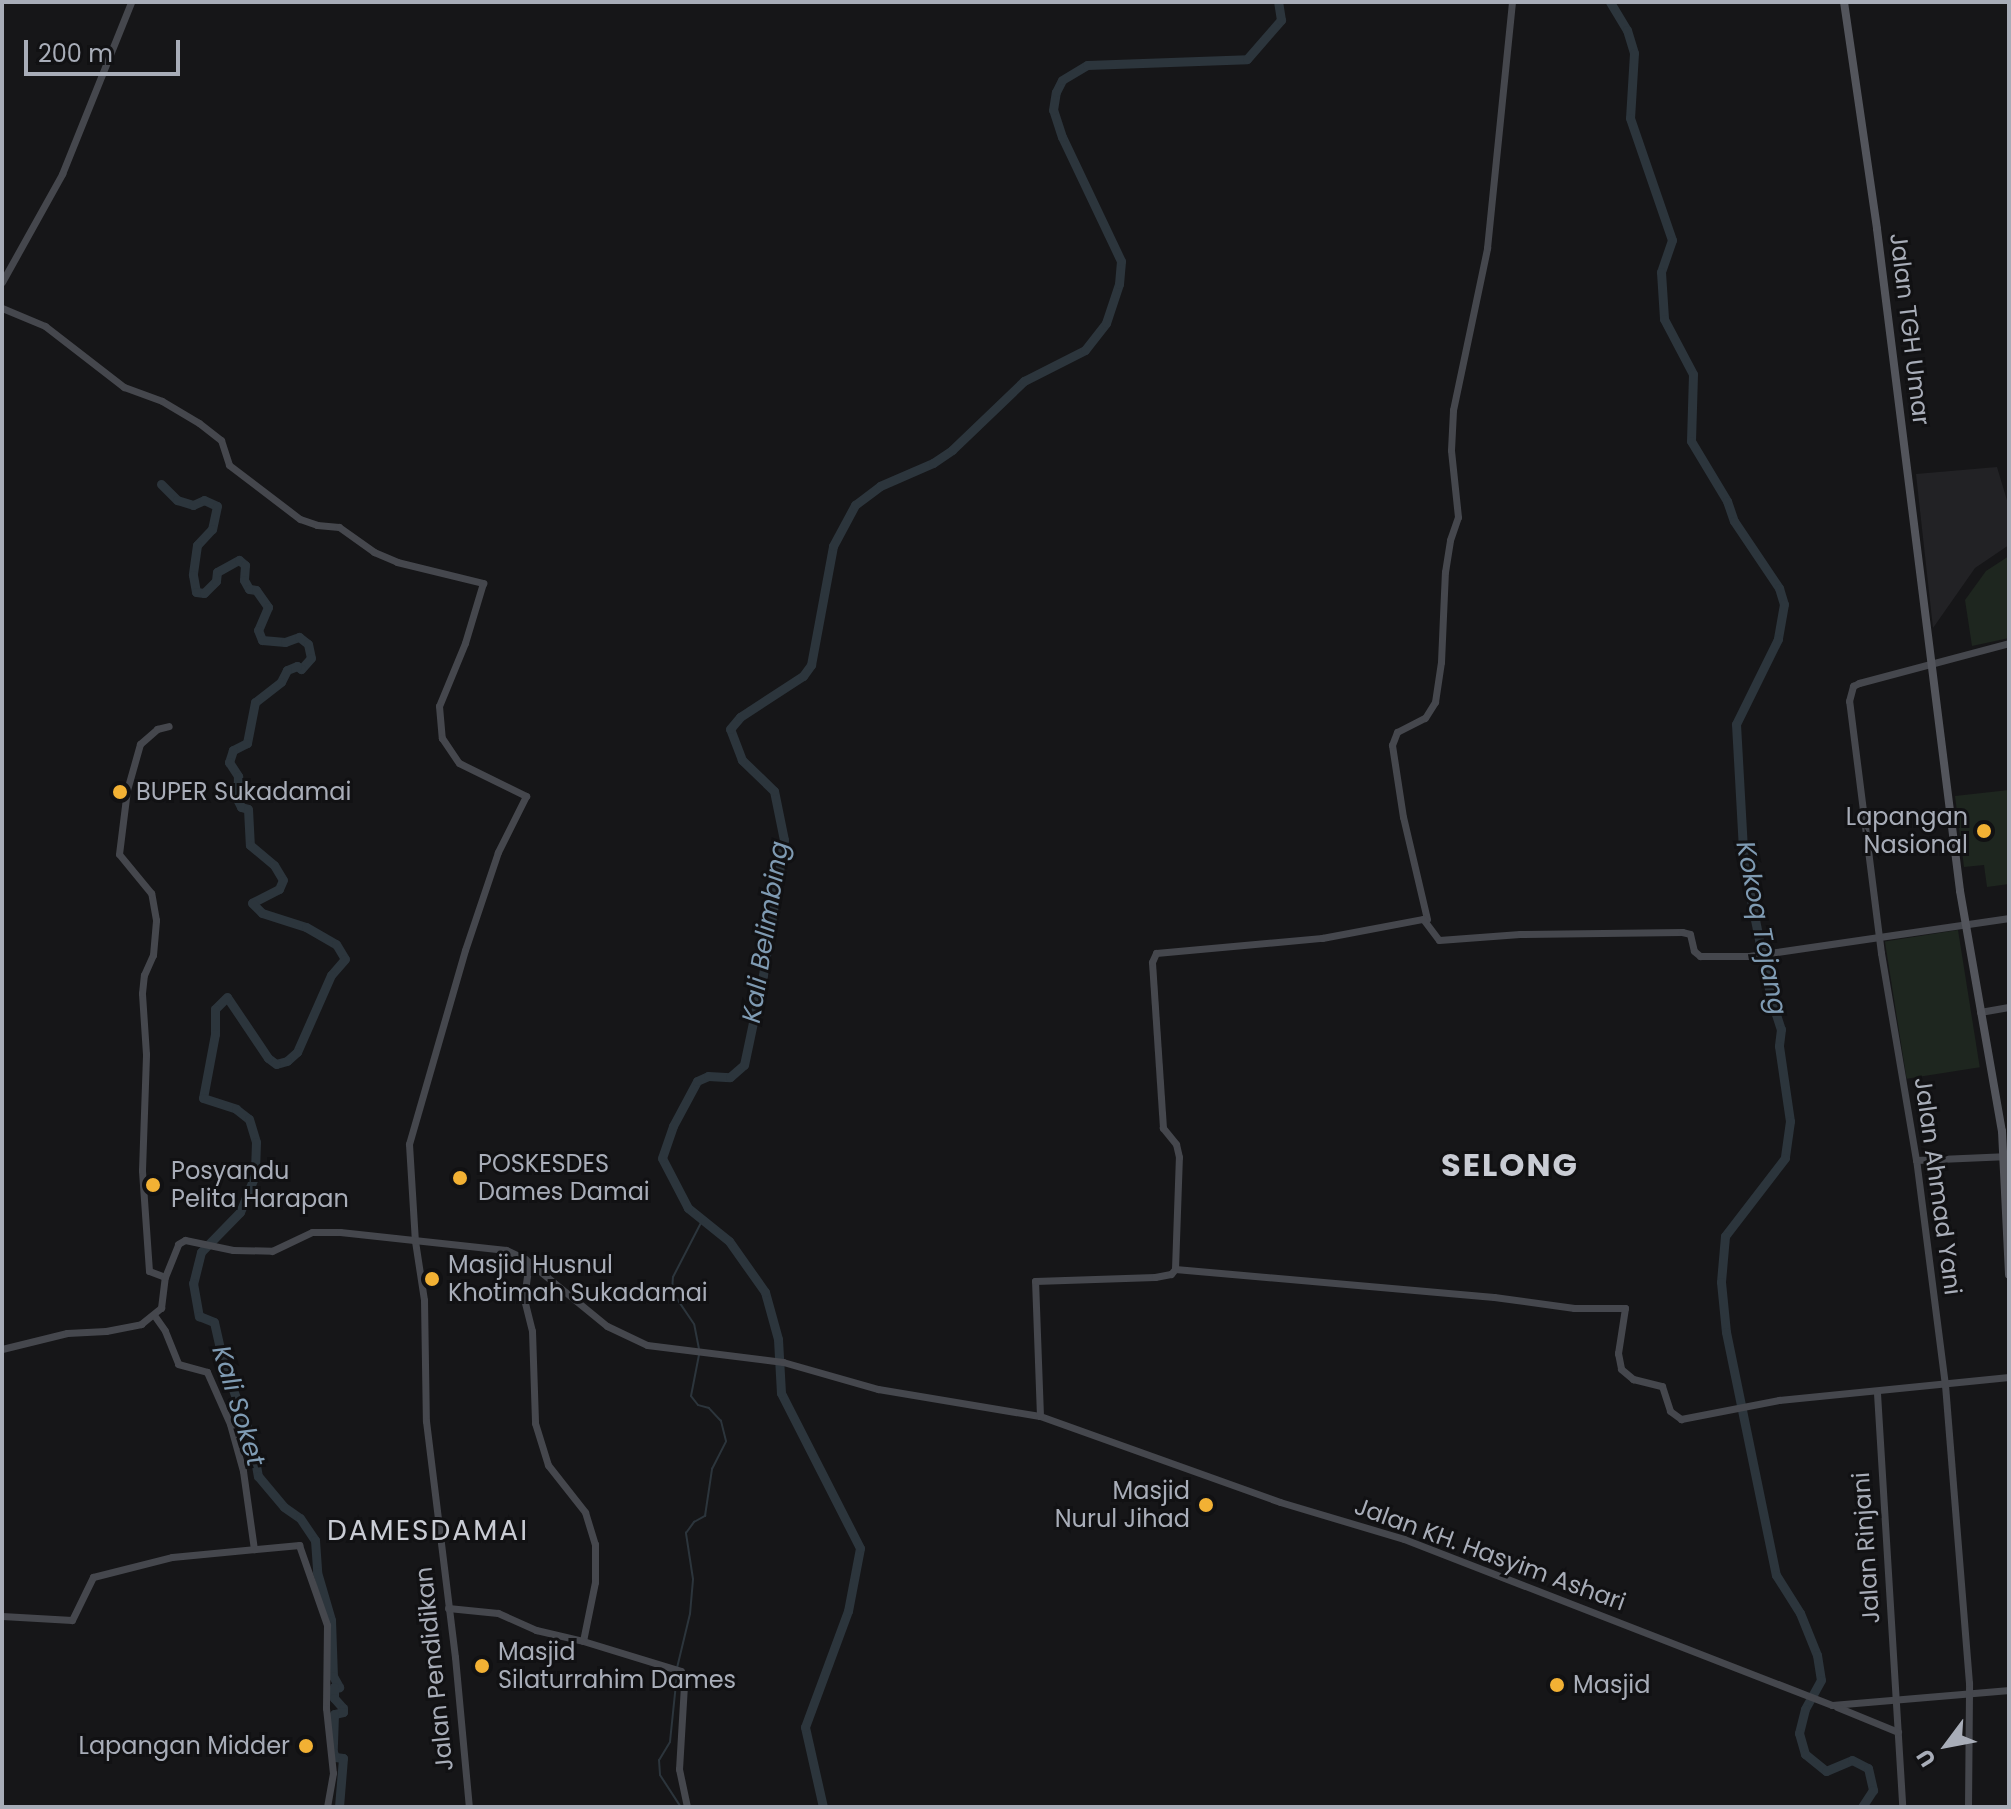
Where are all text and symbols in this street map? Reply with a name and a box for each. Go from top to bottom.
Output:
scale bar [28,24,184,74]
text: 200 m [38,37,113,70]
street label: Jalan TGH Umar [1884,231,1936,427]
place label: BUPER Sukadamai [136,778,351,806]
marker: BUPER Sukadamai [111,783,129,801]
place label: Lapangan Nasional [1846,803,1968,859]
marker: Lapangan Nasional [1975,822,1993,840]
water label: Kokoq Tojang [1729,838,1793,1018]
water label: Kali Belimbing [736,839,796,1025]
street label: Jalan Ahmad Yani [1908,1075,1968,1297]
district label: SELONG [1441,1146,1579,1184]
place label: POSKESDES Dames Damai [478,1150,650,1206]
place label: Posyandu Pelita Harapan [171,1157,349,1213]
marker: POSKESDES Dames Damai [449,1167,471,1189]
marker: Posyandu Pelita Harapan [142,1174,164,1196]
place label: Masjid Husnul Khotimah Sukadamai [448,1251,708,1307]
marker: Masjid Husnul Khotimah Sukadamai [423,1270,441,1288]
water label: Kali Soket [205,1342,271,1470]
street label: Jalan Rinjani [1846,1471,1886,1625]
place label: Masjid Nurul Jihad [1055,1477,1190,1533]
street label: Jalan KH. Hasyim Ashari [1351,1492,1629,1616]
marker: Masjid Nurul Jihad [1197,1496,1215,1514]
district label: DAMESDAMAI [327,1514,529,1548]
street label: Jalan Pendidikan [409,1565,459,1773]
place label: Masjid Silaturrahim Dames [498,1638,736,1694]
marker: Masjid Silaturrahim Dames [473,1657,491,1675]
place label: Masjid [1573,1671,1650,1699]
marker: Masjid [1548,1676,1566,1694]
north arrow [1907,1705,1987,1785]
place label: Lapangan Midder [79,1732,290,1760]
marker: Lapangan Midder [297,1737,315,1755]
text: U [1909,1743,1943,1773]

